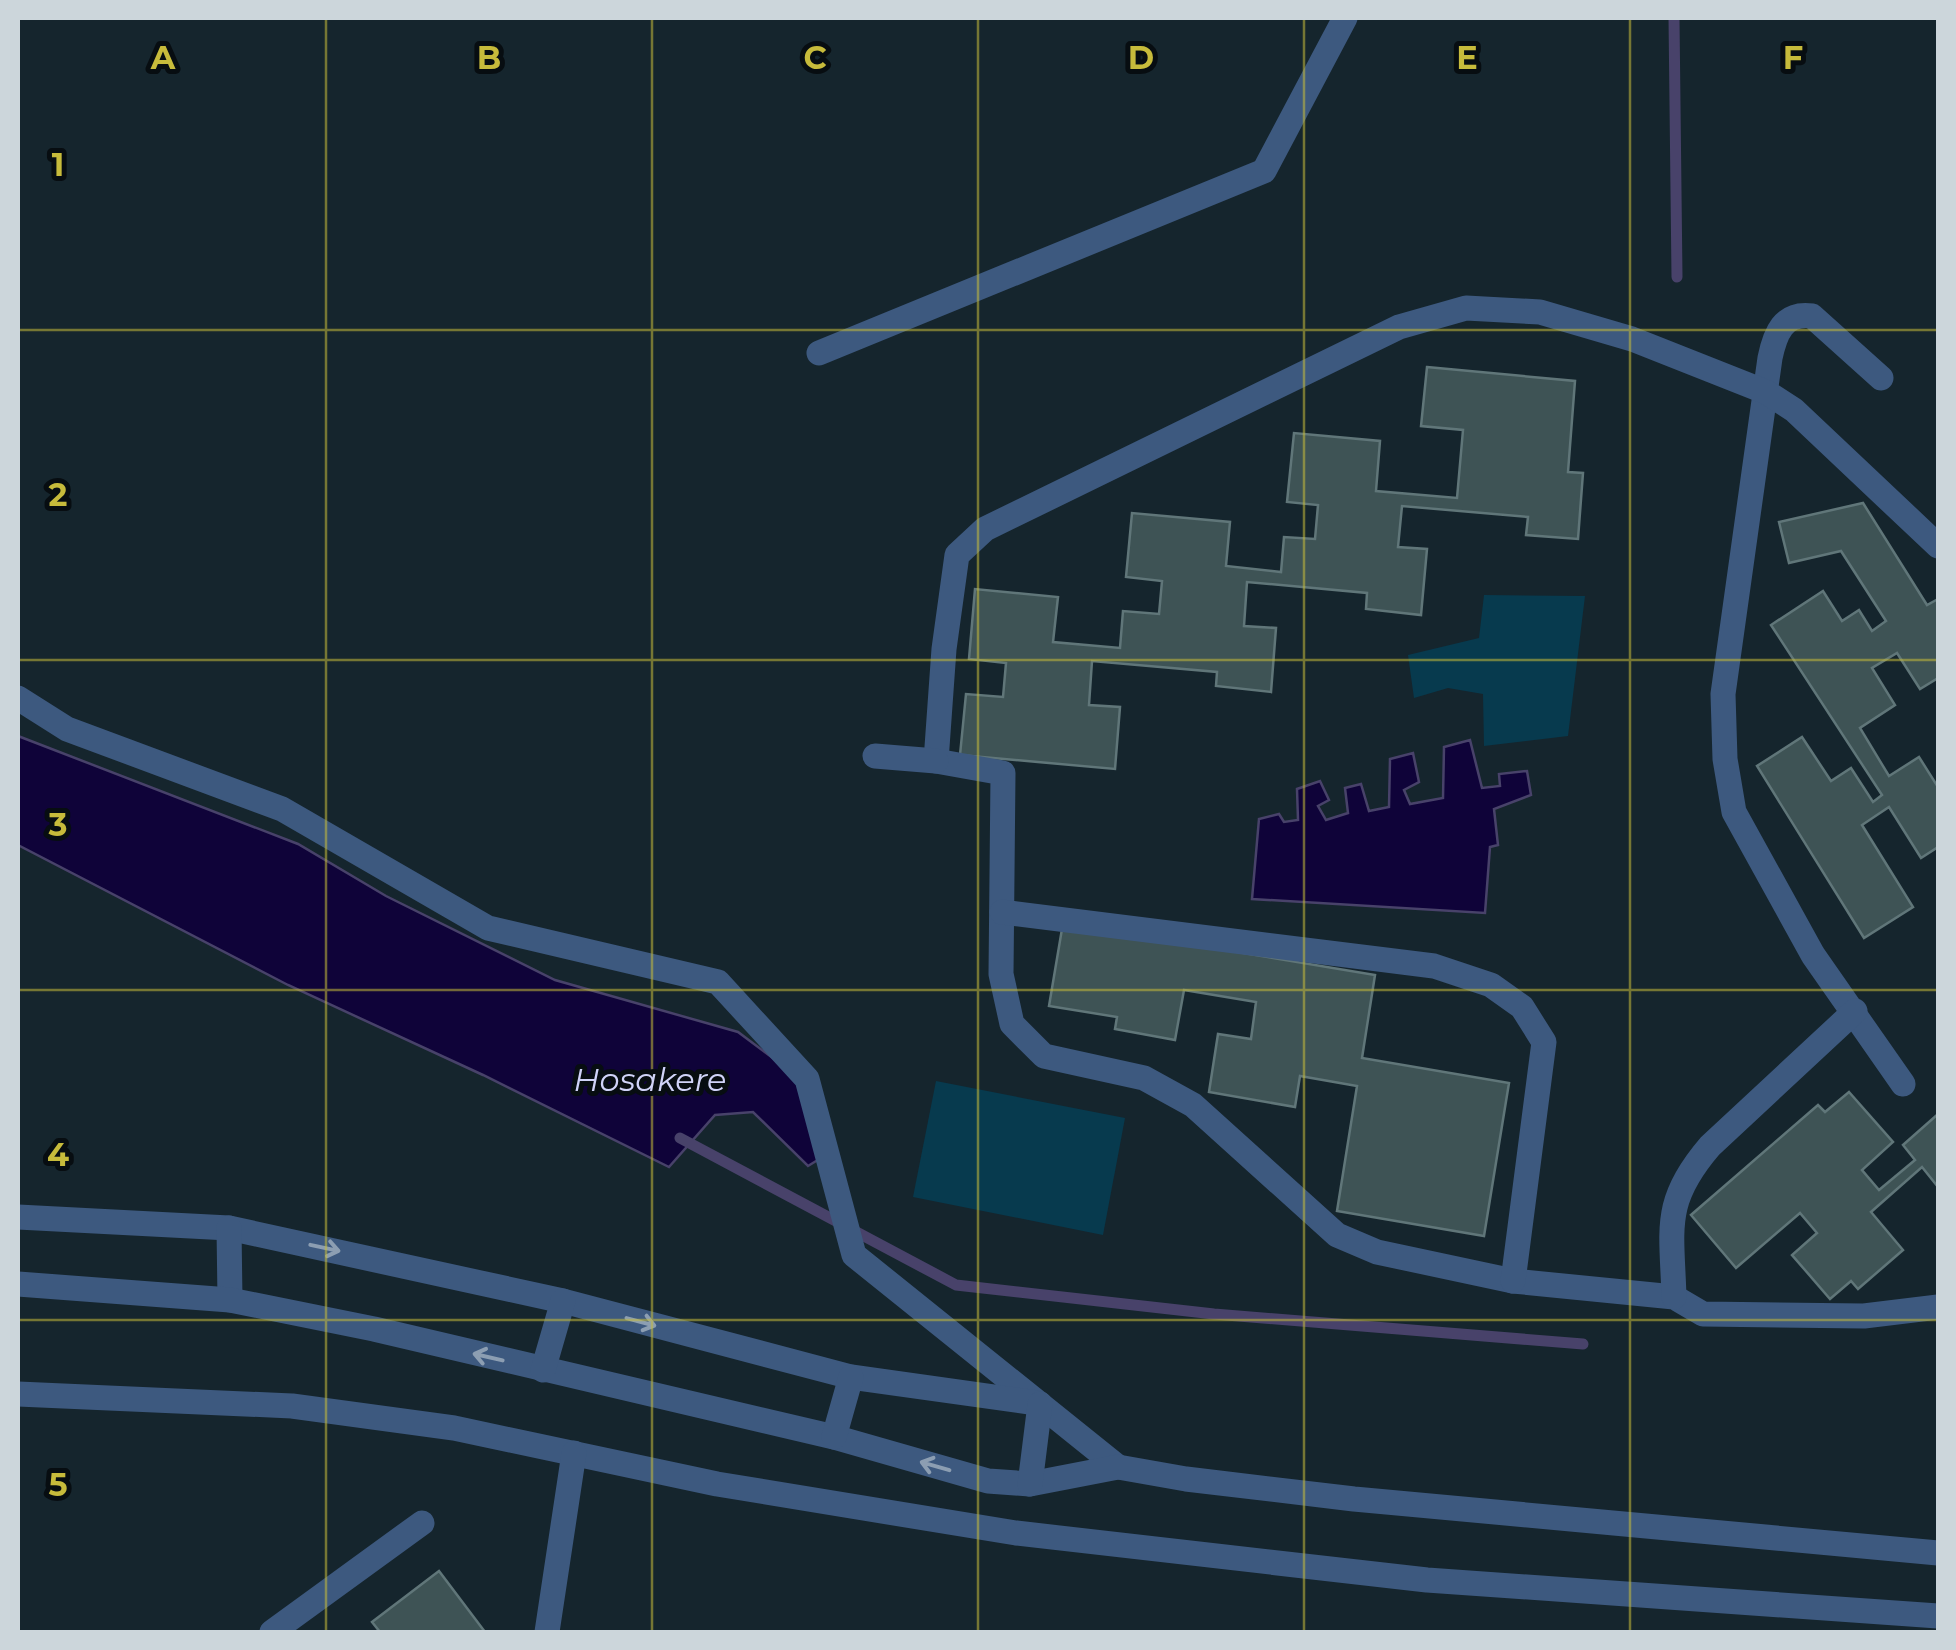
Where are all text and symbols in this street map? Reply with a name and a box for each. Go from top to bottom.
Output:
text: A [150,38,176,77]
text: B [477,38,501,77]
text: C [803,38,827,77]
text: D [1128,38,1154,77]
text: E [1456,38,1478,77]
text: F [1783,38,1803,77]
text: 1 [52,145,64,184]
text: 2 [49,475,67,514]
text: 3 [48,805,67,844]
water label: Hosakere [574,1060,726,1099]
text: 4 [47,1135,69,1174]
one-way arrow [308,1240,340,1259]
one-way arrow [625,1313,656,1332]
one-way arrow [473,1347,505,1365]
one-way arrow [920,1455,951,1474]
text: 5 [48,1465,68,1504]

